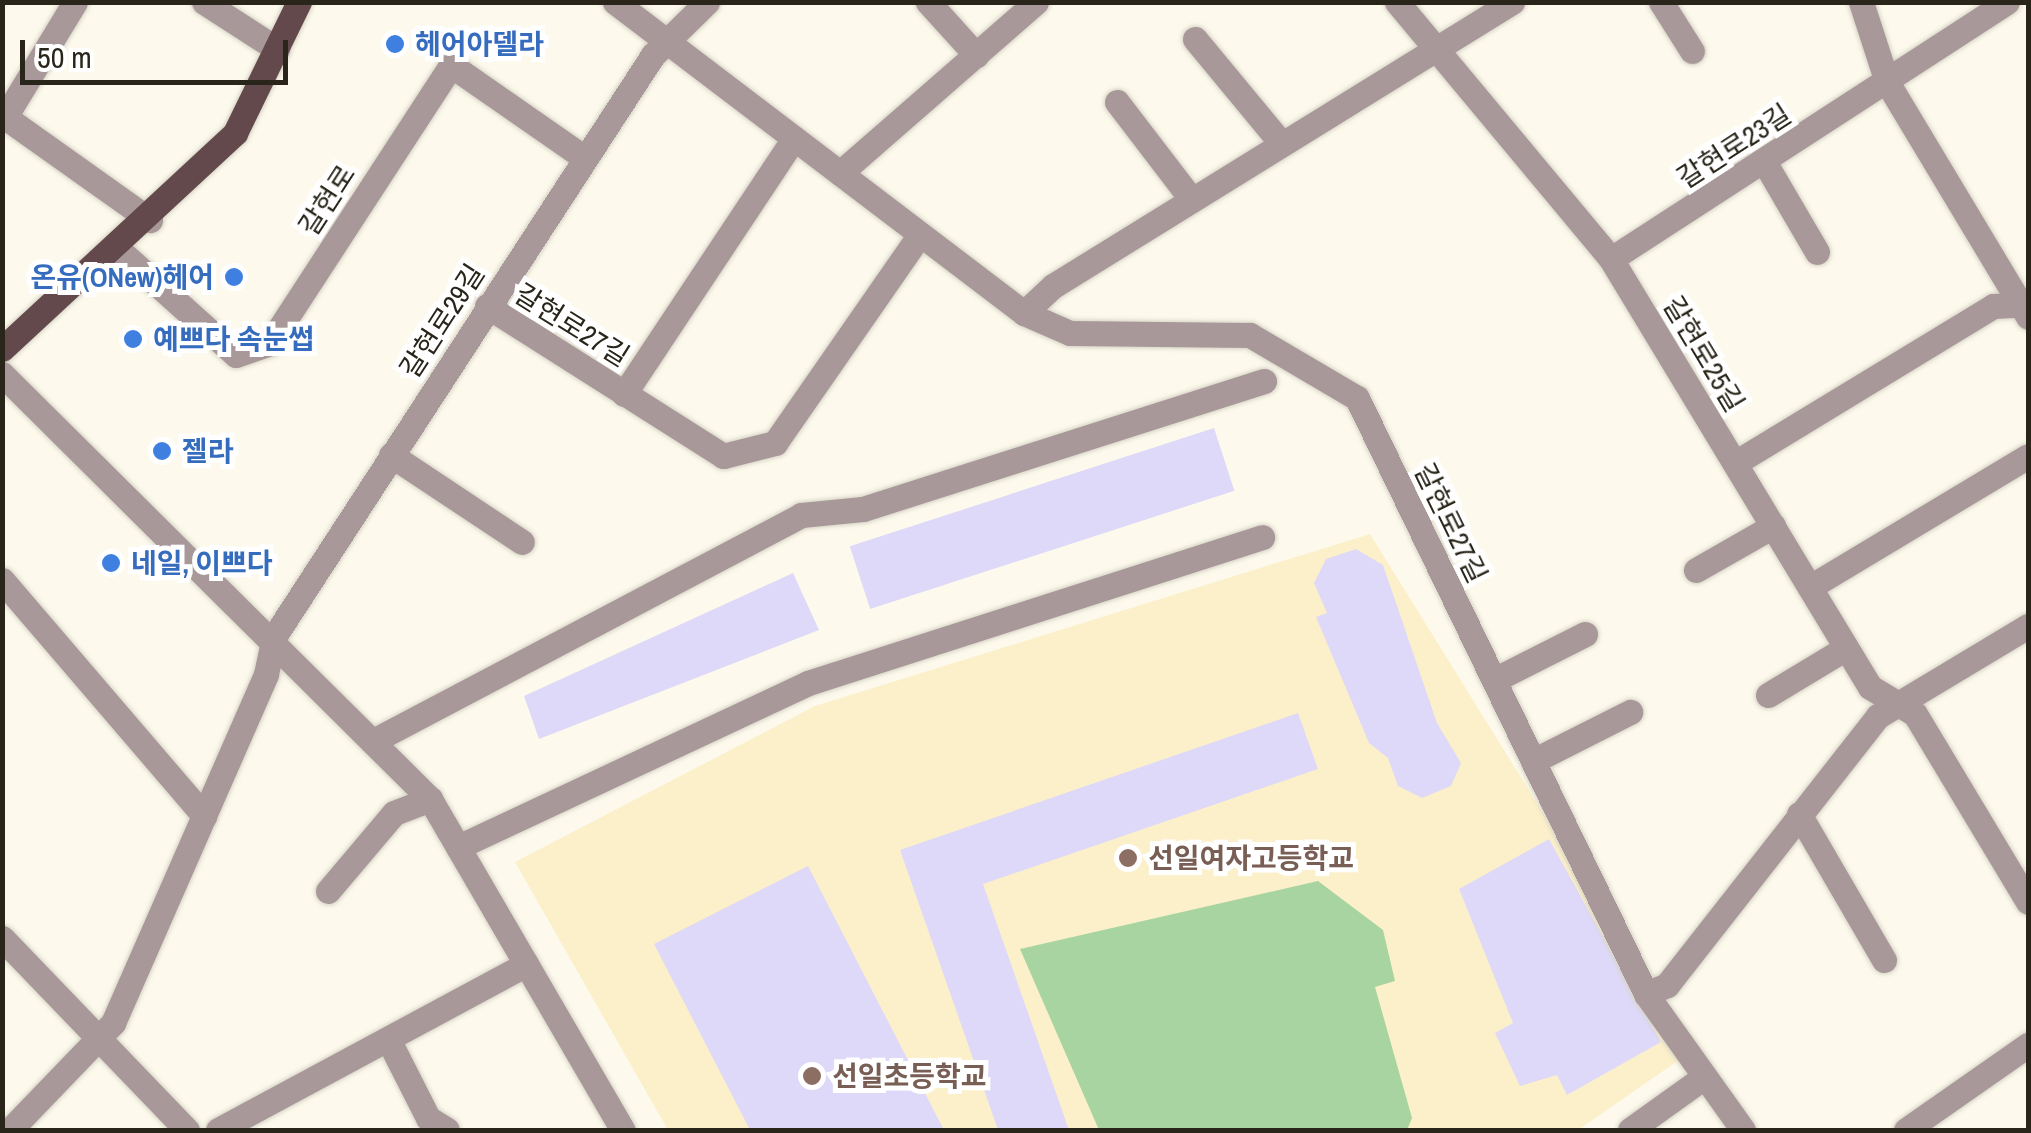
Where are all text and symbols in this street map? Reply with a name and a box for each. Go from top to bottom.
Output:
scale bar [25,20,292,82]
place label: 헤어아델라 [415,27,544,61]
marker: 헤어아델라 [384,33,406,55]
text: 50 m [37,37,92,77]
street label: 갈현로23길 [1671,97,1797,195]
street label: 갈현로 [292,158,362,242]
street label: 갈현로29길 [393,258,491,384]
place label: 온유(ONew)헤어 [31,260,214,294]
marker: 온유(ONew)헤어 [223,266,245,288]
street label: 갈현로27길 [509,277,635,373]
street label: 갈현로25길 [1656,290,1752,418]
place label: 예쁘다 속눈썹 [153,322,314,356]
marker: 예쁘다 속눈썹 [122,328,144,350]
place label: 젤라 [182,434,234,468]
marker: 젤라 [151,440,173,462]
street label: 갈현로27길 [1408,458,1494,588]
place label: 네일, 이쁘다 [131,546,273,580]
marker: 네일, 이쁘다 [100,552,122,574]
place label: 선일여자고등학교 [1148,841,1354,875]
marker: 선일여자고등학교 [1117,847,1139,869]
place label: 선일초등학교 [832,1059,987,1093]
marker: 선일초등학교 [801,1065,823,1087]

